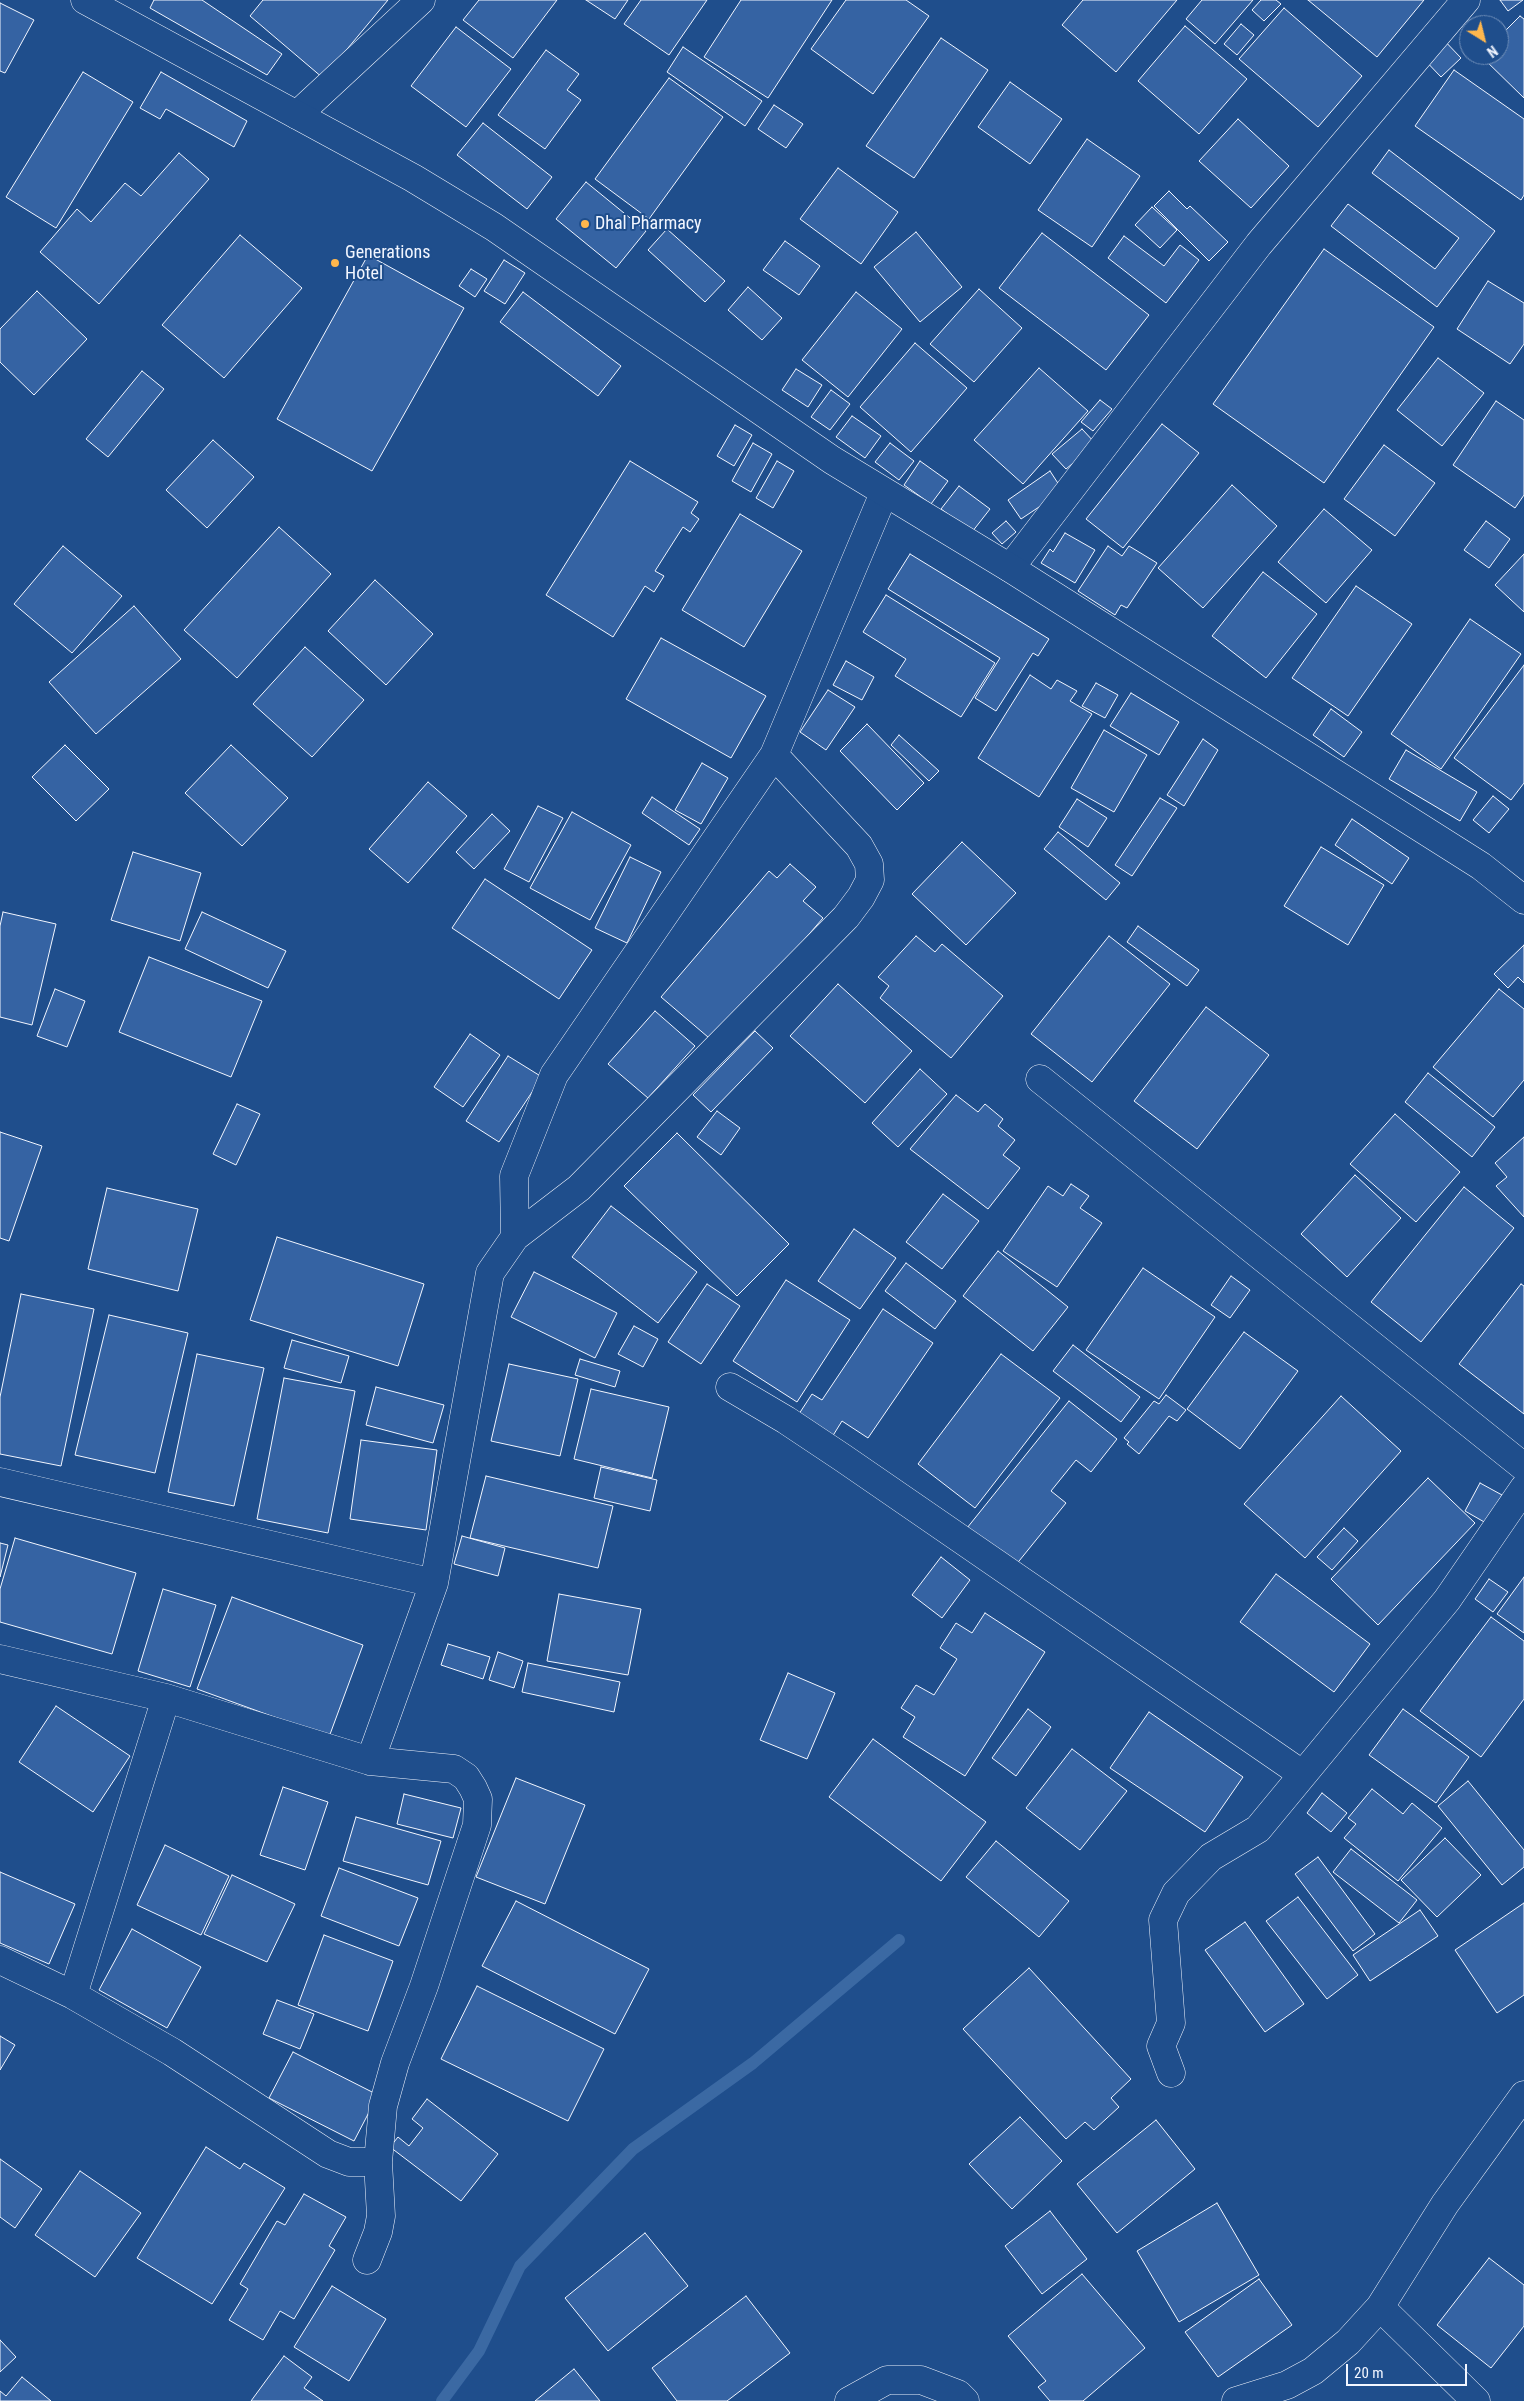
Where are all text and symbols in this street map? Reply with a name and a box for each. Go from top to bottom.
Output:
north arrow [1459,15,1509,65]
text: N [1484,42,1500,60]
place label: Dhal Pharmacy [595,213,702,235]
marker: Dhal Pharmacy [579,218,591,230]
place label: Generations Hotel [345,242,430,284]
marker: Generations Hotel [329,257,341,269]
scale bar [1349,2354,1470,2386]
text: 20 m [1354,2364,1384,2382]

